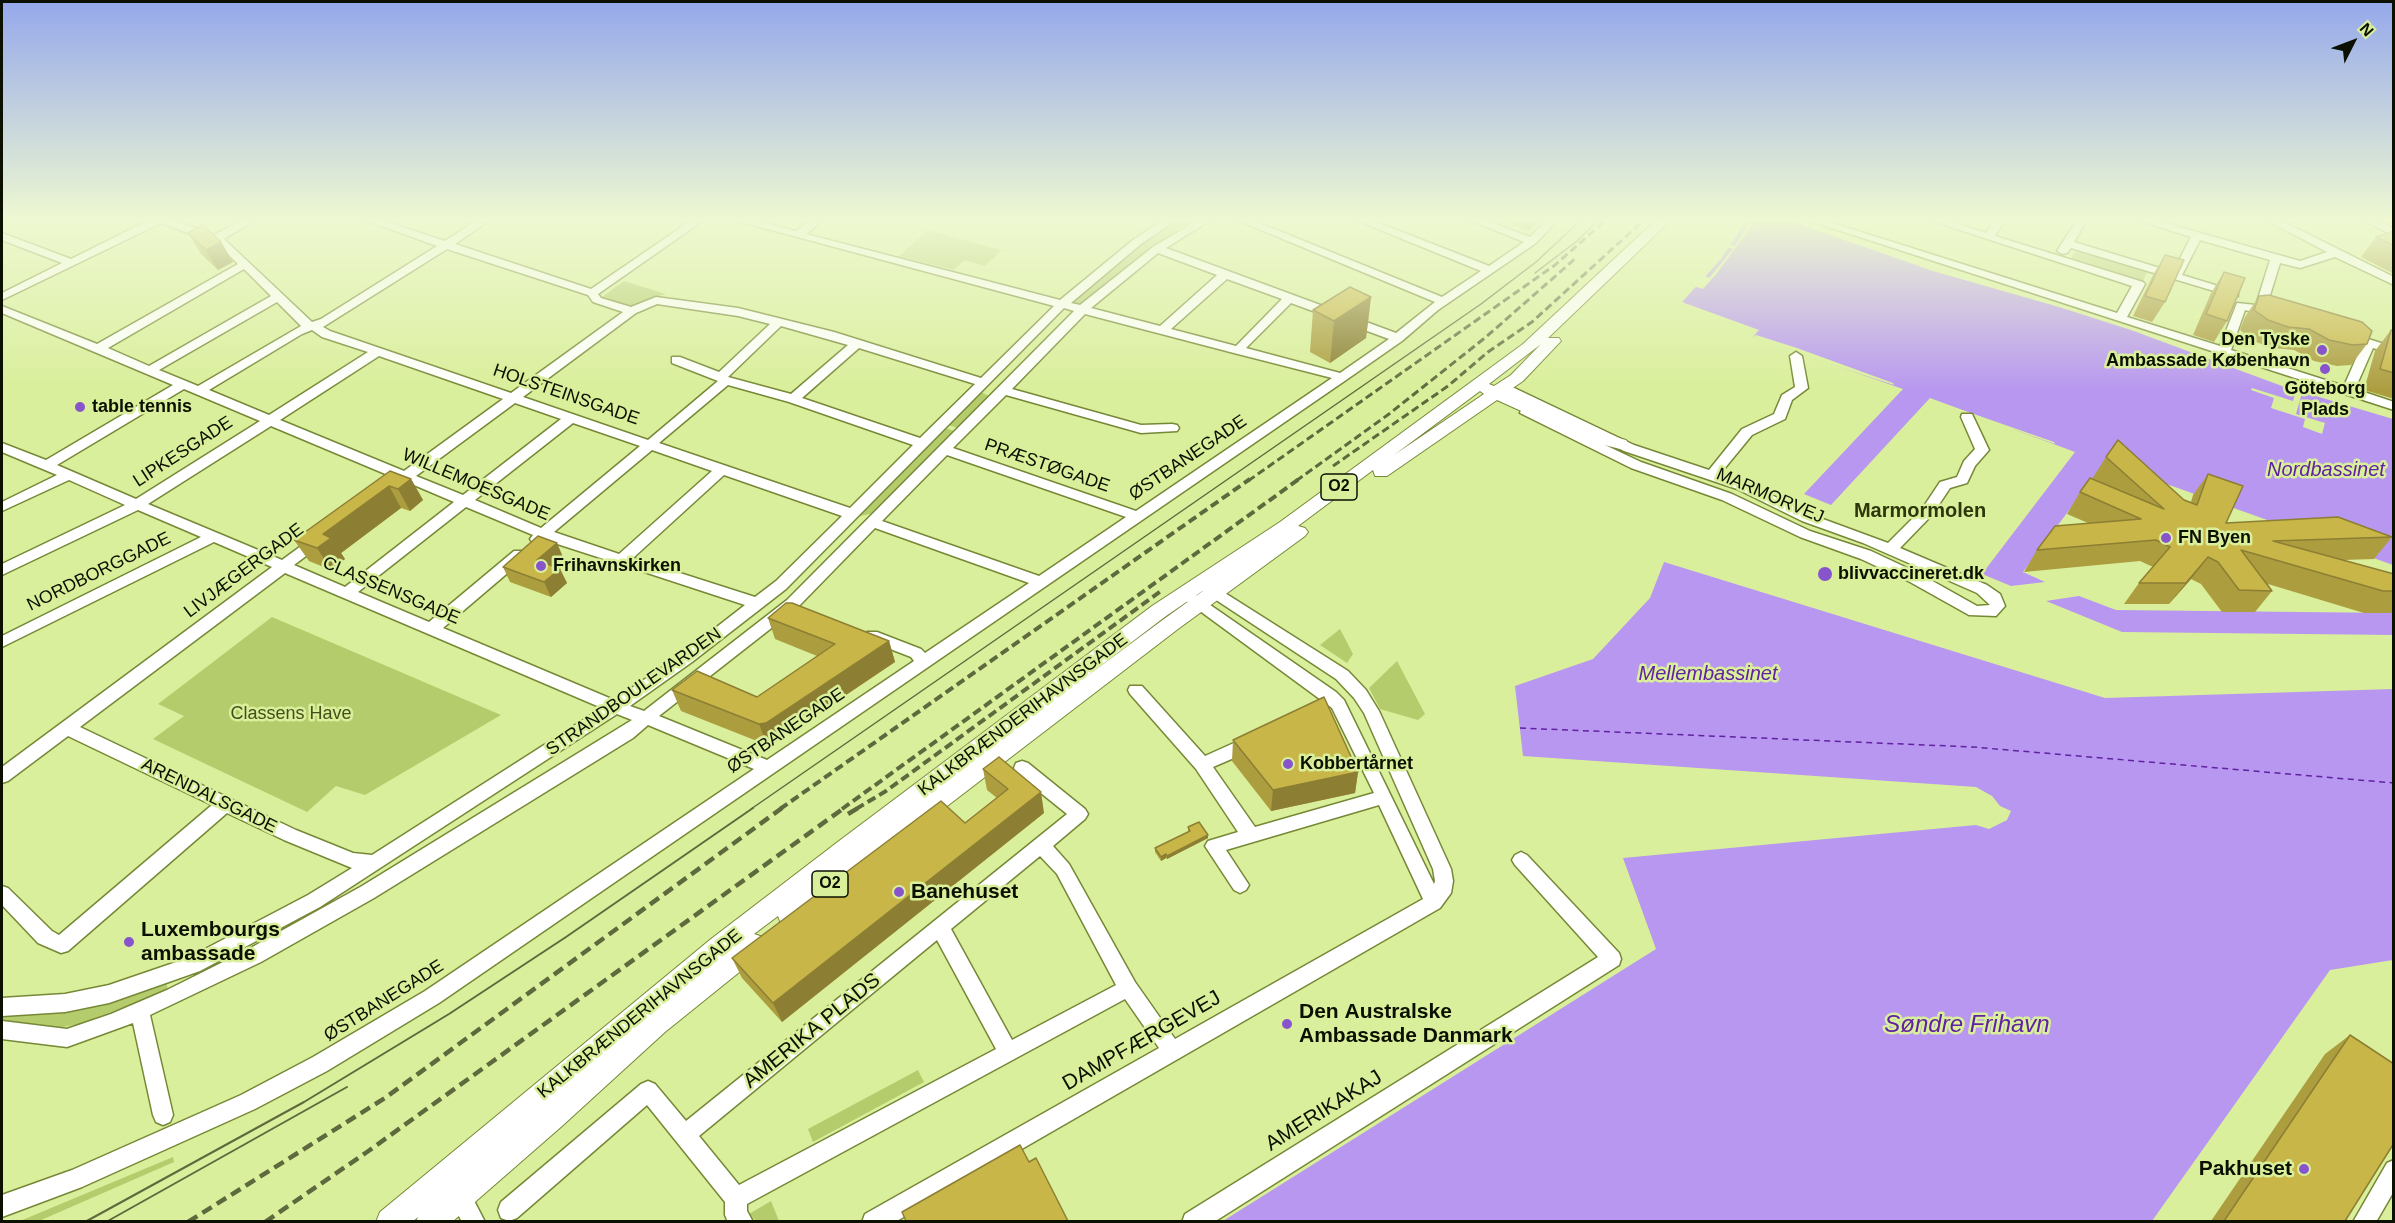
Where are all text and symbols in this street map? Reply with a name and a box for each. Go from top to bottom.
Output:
north arrow [2323,12,2383,72]
text: N [2357,20,2377,40]
place label: Den Tyske Ambassade København [2106,329,2310,372]
marker: Den Tyske Ambassade København [2315,343,2329,357]
street label: HOLSTEINSGADE [490,360,642,430]
marker: Göteborg Plads [2318,362,2332,376]
place label: Göteborg Plads [2285,378,2365,420]
place label: table tennis [92,396,192,418]
marker: table tennis [73,400,87,414]
street label: ØSTBANEGADE [1125,411,1251,505]
street label: LIPKESGADE [129,412,237,492]
street label: PRÆSTØGADE [982,434,1112,498]
street label: WILLEMOESGADE [399,444,553,526]
water label: Nordbassinet [2267,458,2385,482]
street label: MARMORVEJ [1713,464,1827,528]
road number: O2 [1321,474,1357,500]
district label: Marmormolen [1854,499,1986,523]
street label: LIVJÆGERGADE [180,519,308,623]
place label: FN Byen [2178,527,2251,549]
street label: NORDBORGGADE [24,528,174,616]
marker: FN Byen [2159,531,2173,545]
street label: CLASSENSGADE [319,552,463,630]
place label: Frihavnskirken [553,555,681,577]
marker: Frihavnskirken [534,559,548,573]
place label: blivvaccineret.dk [1838,563,1984,585]
marker: blivvaccineret.dk [1816,565,1834,583]
street label: STRANDBOULEVARDEN [542,623,726,761]
street label: KALKBRÆNDERIHAVNSGADE [914,629,1132,801]
water label: Mellembassinet [1639,662,1777,686]
street label: ØSTBANEGADE [723,684,849,778]
park label: Classens Have [230,703,352,725]
place label: Kobbertårnet [1300,753,1413,775]
street label: ARENDALSGADE [138,754,280,838]
marker: Kobbertårnet [1281,757,1295,771]
road number: O2 [812,871,848,897]
place label: Banehuset [911,879,1018,905]
marker: Banehuset [892,885,906,899]
place label: Luxembourgs ambassade [141,917,280,967]
street label: KALKBRÆNDERIHAVNSGADE [533,925,747,1103]
marker: Luxembourgs ambassade [122,935,136,949]
street label: ØSTBANEGADE [320,956,448,1046]
street label: AMERIKA PLADS [738,968,886,1094]
street label: DAMPFÆRGEVEJ [1058,985,1226,1097]
place label: Den Australske Ambassade Danmark [1299,999,1513,1049]
water label: Søndre Frihavn [1884,1011,2050,1039]
marker: Den Australske Ambassade Danmark [1280,1017,1294,1031]
street label: AMERIKAKAJ [1261,1065,1387,1157]
place label: Pakhuset [2199,1156,2292,1182]
marker: Pakhuset [2297,1162,2311,1176]

